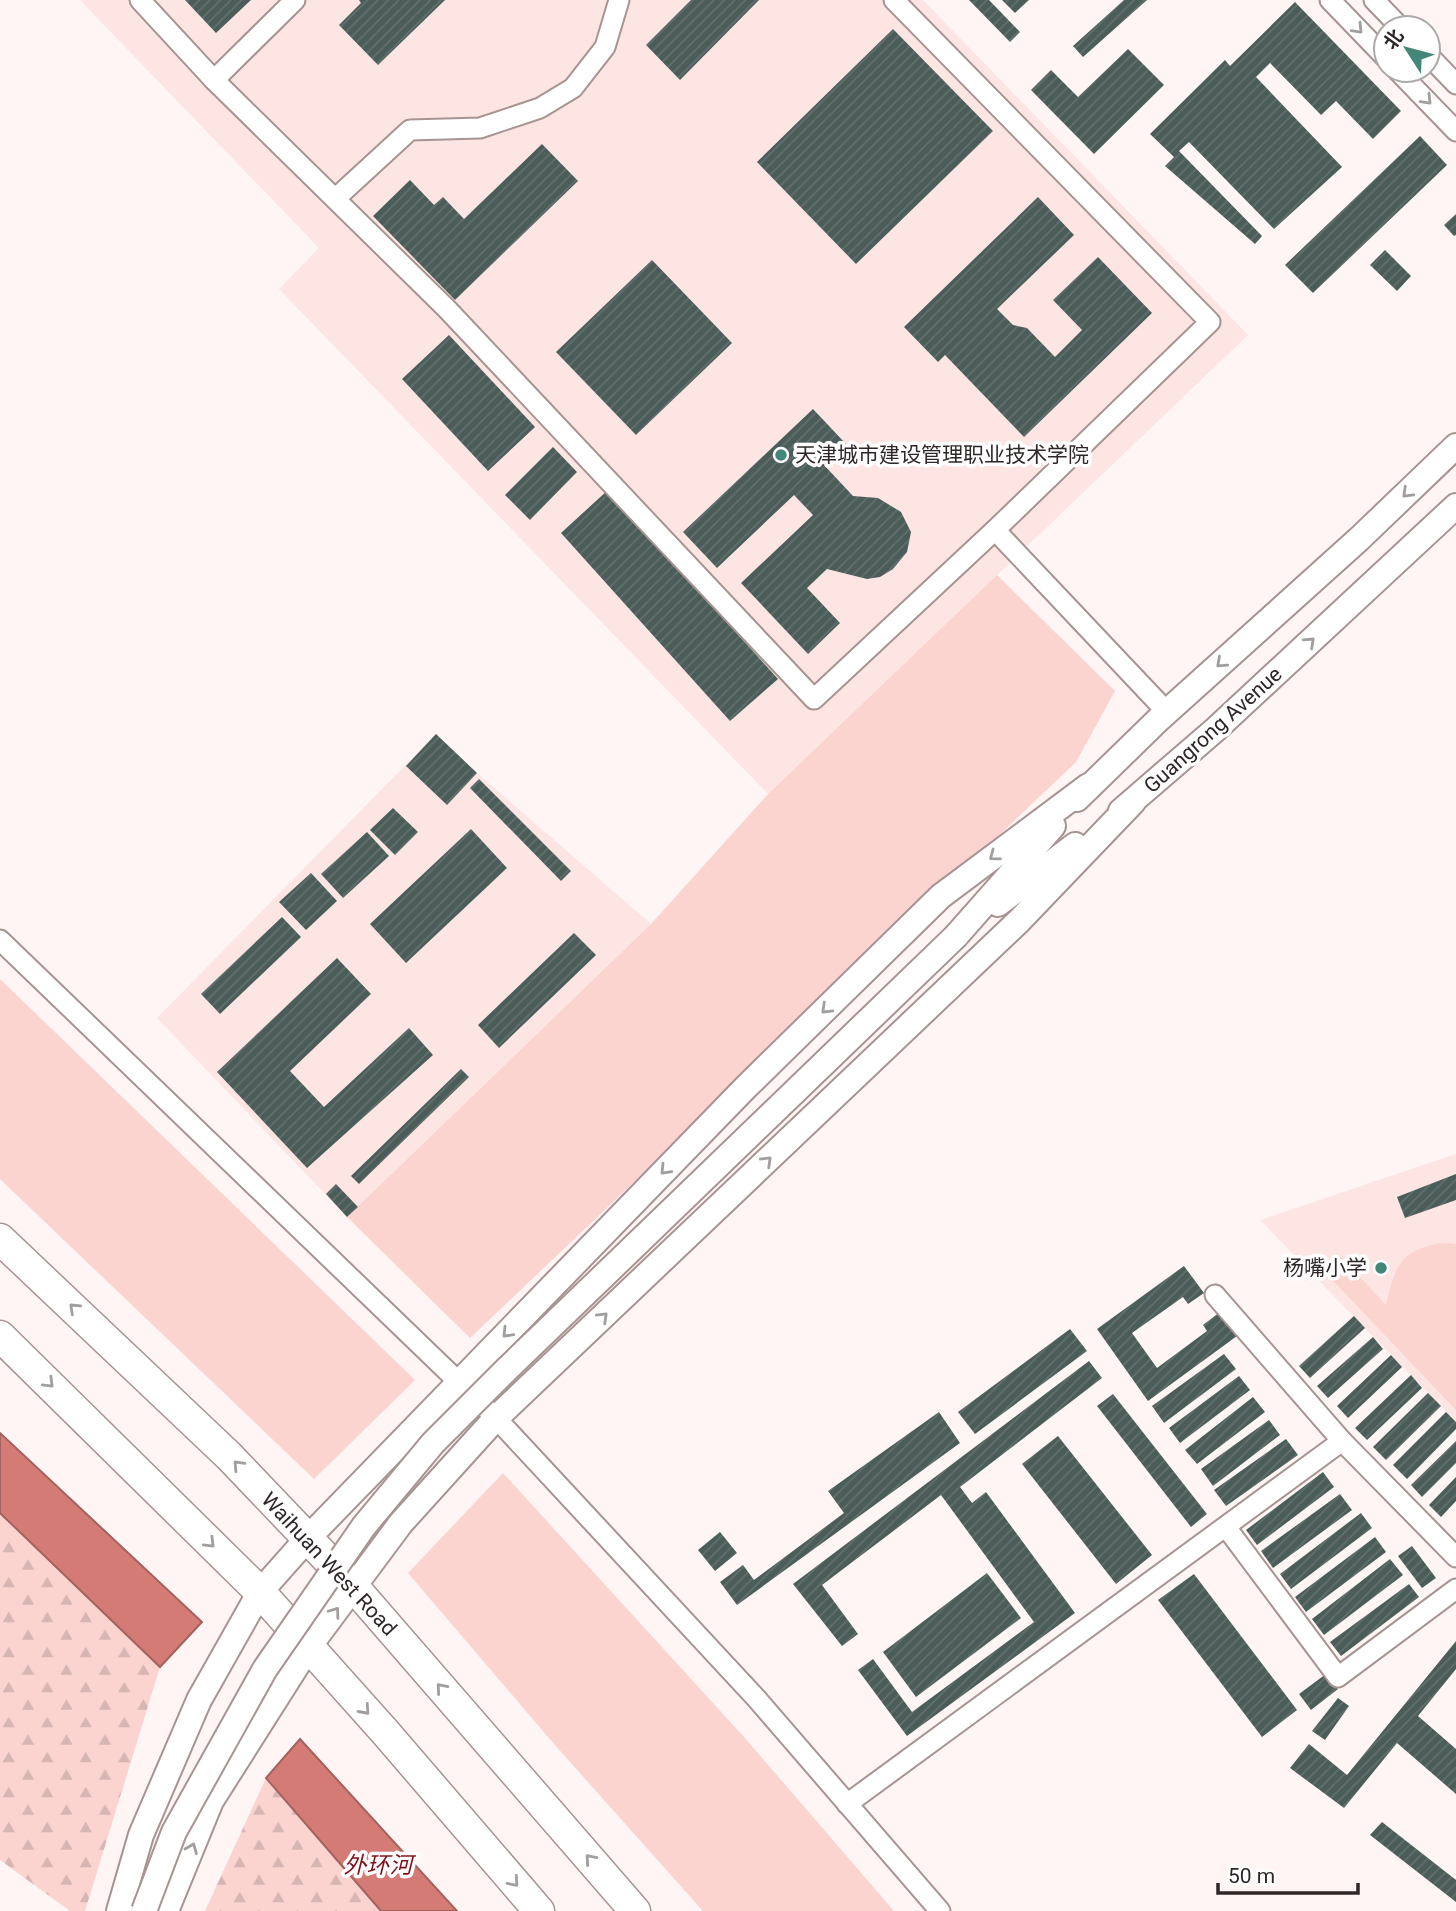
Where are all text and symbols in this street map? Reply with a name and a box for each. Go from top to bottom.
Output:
north arrow [1372,14,1442,84]
one-way arrow [1349,21,1362,34]
text: 北 [1379,25,1409,54]
one-way arrow [1418,92,1431,105]
place label: 天津城市建设管理职业技术学院 [795,443,1089,467]
marker: 天津城市建设管理职业技术学院 [773,447,789,463]
one-way arrow [1402,485,1415,498]
one-way arrow [1302,638,1315,650]
one-way arrow [1216,655,1229,667]
street label: Guangrong Avenue [1139,662,1287,798]
one-way arrow [990,848,1002,861]
one-way arrow [821,1000,834,1013]
one-way arrow [759,1156,772,1169]
one-way arrow [661,1161,674,1174]
place label: 杨嘴小学 [1283,1256,1367,1280]
marker: 杨嘴小学 [1373,1260,1389,1276]
one-way arrow [69,1304,82,1317]
one-way arrow [594,1313,607,1326]
one-way arrow [502,1325,515,1338]
one-way arrow [40,1375,53,1388]
one-way arrow [234,1460,246,1473]
street label: Waihuan West Road [257,1488,401,1640]
one-way arrow [202,1535,215,1548]
one-way arrow [326,1607,339,1620]
one-way arrow [437,1683,449,1696]
one-way arrow [357,1702,369,1715]
one-way arrow [183,1842,197,1854]
water label: 外环河 [344,1852,417,1879]
scale bar [1218,1852,1358,1896]
one-way arrow [586,1855,598,1868]
text: 50 m [1228,1864,1275,1888]
one-way arrow [506,1874,518,1887]

